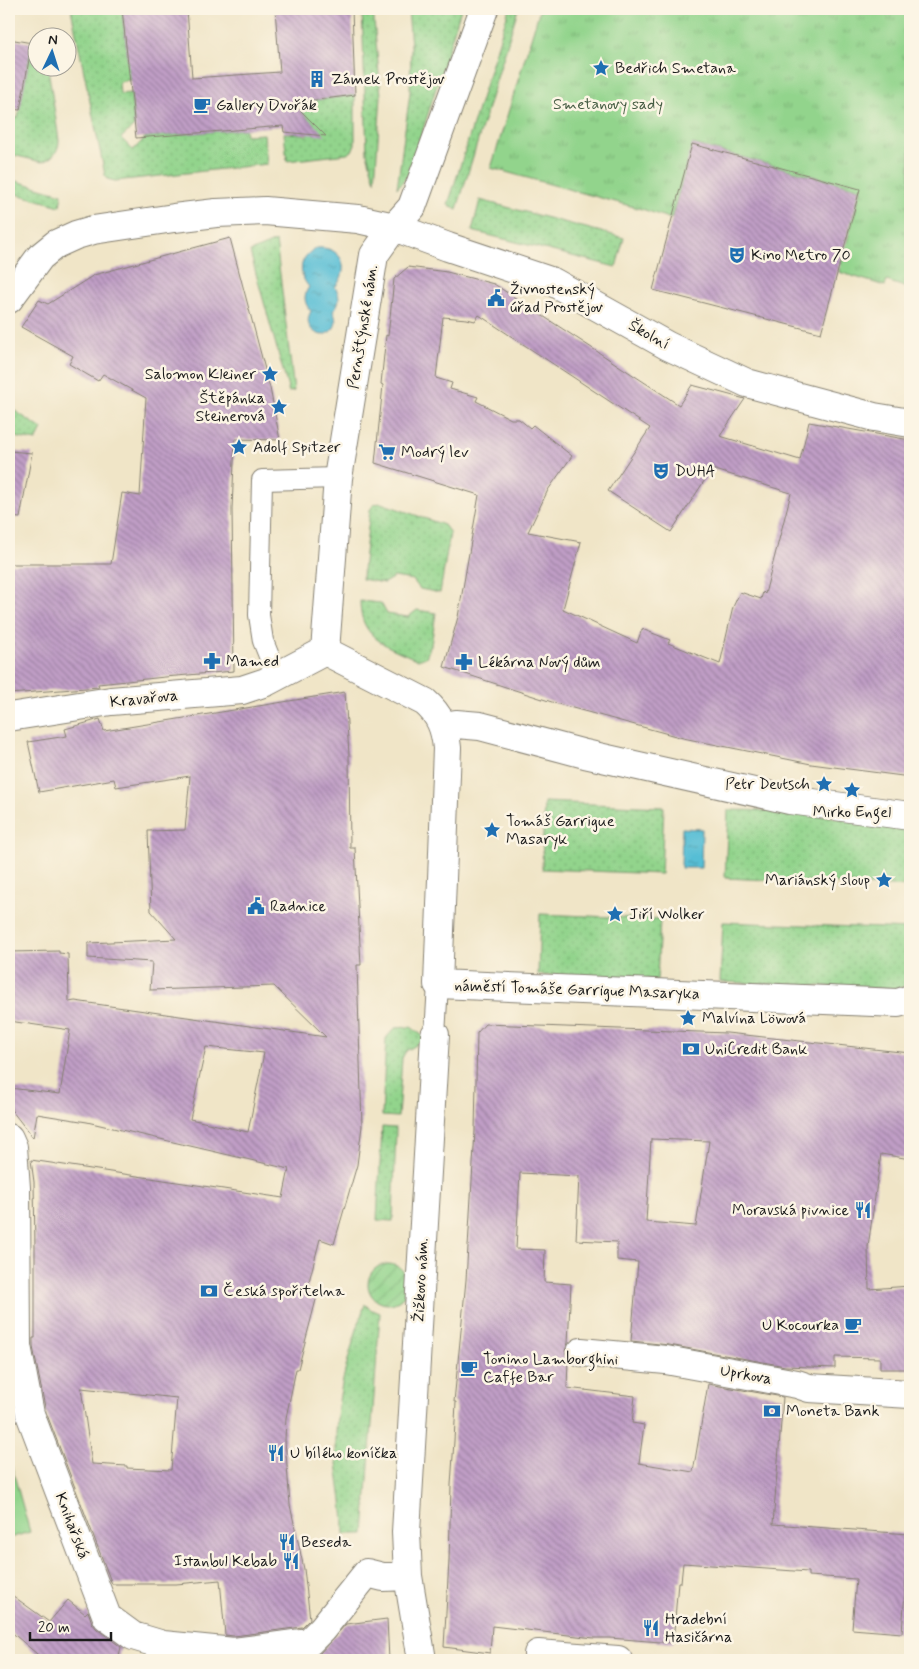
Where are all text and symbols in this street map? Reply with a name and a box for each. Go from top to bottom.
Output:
north arrow [28,28,78,78]
text: N [48,31,58,49]
place icon: Bedřich Smetana [591,58,611,78]
place label: Bedřich Smetana [615,58,736,79]
building icon: Zámek Prostějov [307,69,327,89]
place label: Zámek Prostějov [331,69,445,90]
park label: Smetanovy sady [553,94,663,115]
cafe icon: Gallery Dvořák [192,95,212,115]
place label: Gallery Dvořák [216,95,317,116]
theatre icon: Kino Metro 70 [727,245,747,265]
place label: Kino Metro 70 [751,245,851,266]
street label: Pernštýnské nám. [343,263,383,391]
place label: Živnostenský úřad Prostějov [510,279,603,318]
public building icon: Živnostenský úřad Prostějov [486,288,506,308]
street label: Školní [625,315,673,355]
place label: Salomon Kleiner [145,364,256,385]
place icon: Salomon Kleiner [260,364,280,384]
place label: Štěpánka Steinerová [195,388,265,427]
place icon: Štěpánka Steinerová [269,397,289,417]
place icon: Adolf Spitzer [229,437,249,457]
place label: Adolf Spitzer [253,437,341,458]
supermarket icon: Modrý lev [377,442,397,462]
place label: Modrý lev [401,442,469,463]
theatre icon: DUHA [651,461,671,481]
place label: DUHA [675,461,715,482]
pharmacy icon: Mamed [202,651,222,671]
place label: Mamed [226,651,279,672]
pharmacy icon: Lékárna Nový dům [454,652,474,672]
place label: Lékárna Nový dům [478,652,601,673]
street label: Kravařova [109,685,179,713]
place label: Petr Deutsch [725,774,810,795]
place icon: Petr Deutsch [814,774,834,794]
place icon: Mirko Engel [842,780,862,800]
place label: Mirko Engel [813,802,891,824]
place label: Tomáš Garrigue Masaryk [506,811,615,850]
place icon: Tomáš Garrigue Masaryk [482,820,502,840]
place label: Mariánský sloup [765,870,870,891]
place icon: Mariánský sloup [874,870,894,890]
public building icon: Radnice [246,896,266,916]
place label: Radnice [270,896,326,917]
place icon: Jiří Wolker [605,904,625,924]
place label: Jiří Wolker [629,904,705,925]
street label: náměstí Tomáše Garrigue Masaryka [454,975,700,1005]
place icon: Malvína Löwová [678,1008,698,1028]
place label: Malvína Löwová [702,1008,806,1029]
bank icon: UniCredit Bank [681,1039,701,1059]
place label: UniCredit Bank [705,1039,807,1060]
place label: Moravská pivnice [732,1200,849,1221]
restaurant icon: Moravská pivnice [853,1200,873,1220]
street label: Žižkovo nám. [408,1237,434,1323]
bank icon: Česká spořitelna [199,1281,219,1301]
place label: Česká spořitelna [223,1281,345,1302]
place label: U Kocourka [762,1315,839,1336]
cafe icon: U Kocourka [843,1315,863,1335]
place label: Tonino Lamborghini Caffe Bar [483,1349,618,1388]
cafe icon: Tonino Lamborghini Caffe Bar [459,1358,479,1378]
street label: Uprkova [719,1360,773,1390]
bank icon: Moneta Bank [762,1401,782,1421]
place label: Moneta Bank [786,1401,880,1422]
restaurant icon: U bílého koníčka [266,1443,286,1463]
place label: U bílého koníčka [290,1443,397,1464]
street label: Knihařská [50,1490,94,1562]
restaurant icon: Beseda [277,1532,297,1552]
place label: Beseda [301,1532,352,1553]
place label: Istanbul Kebab [174,1551,277,1572]
restaurant icon: Istanbul Kebab [281,1551,301,1571]
scale bar [30,1609,111,1641]
place label: Hradební Hasičárna [665,1609,732,1648]
text: 20 m [38,1618,70,1638]
restaurant icon: Hradební Hasičárna [641,1618,661,1638]

